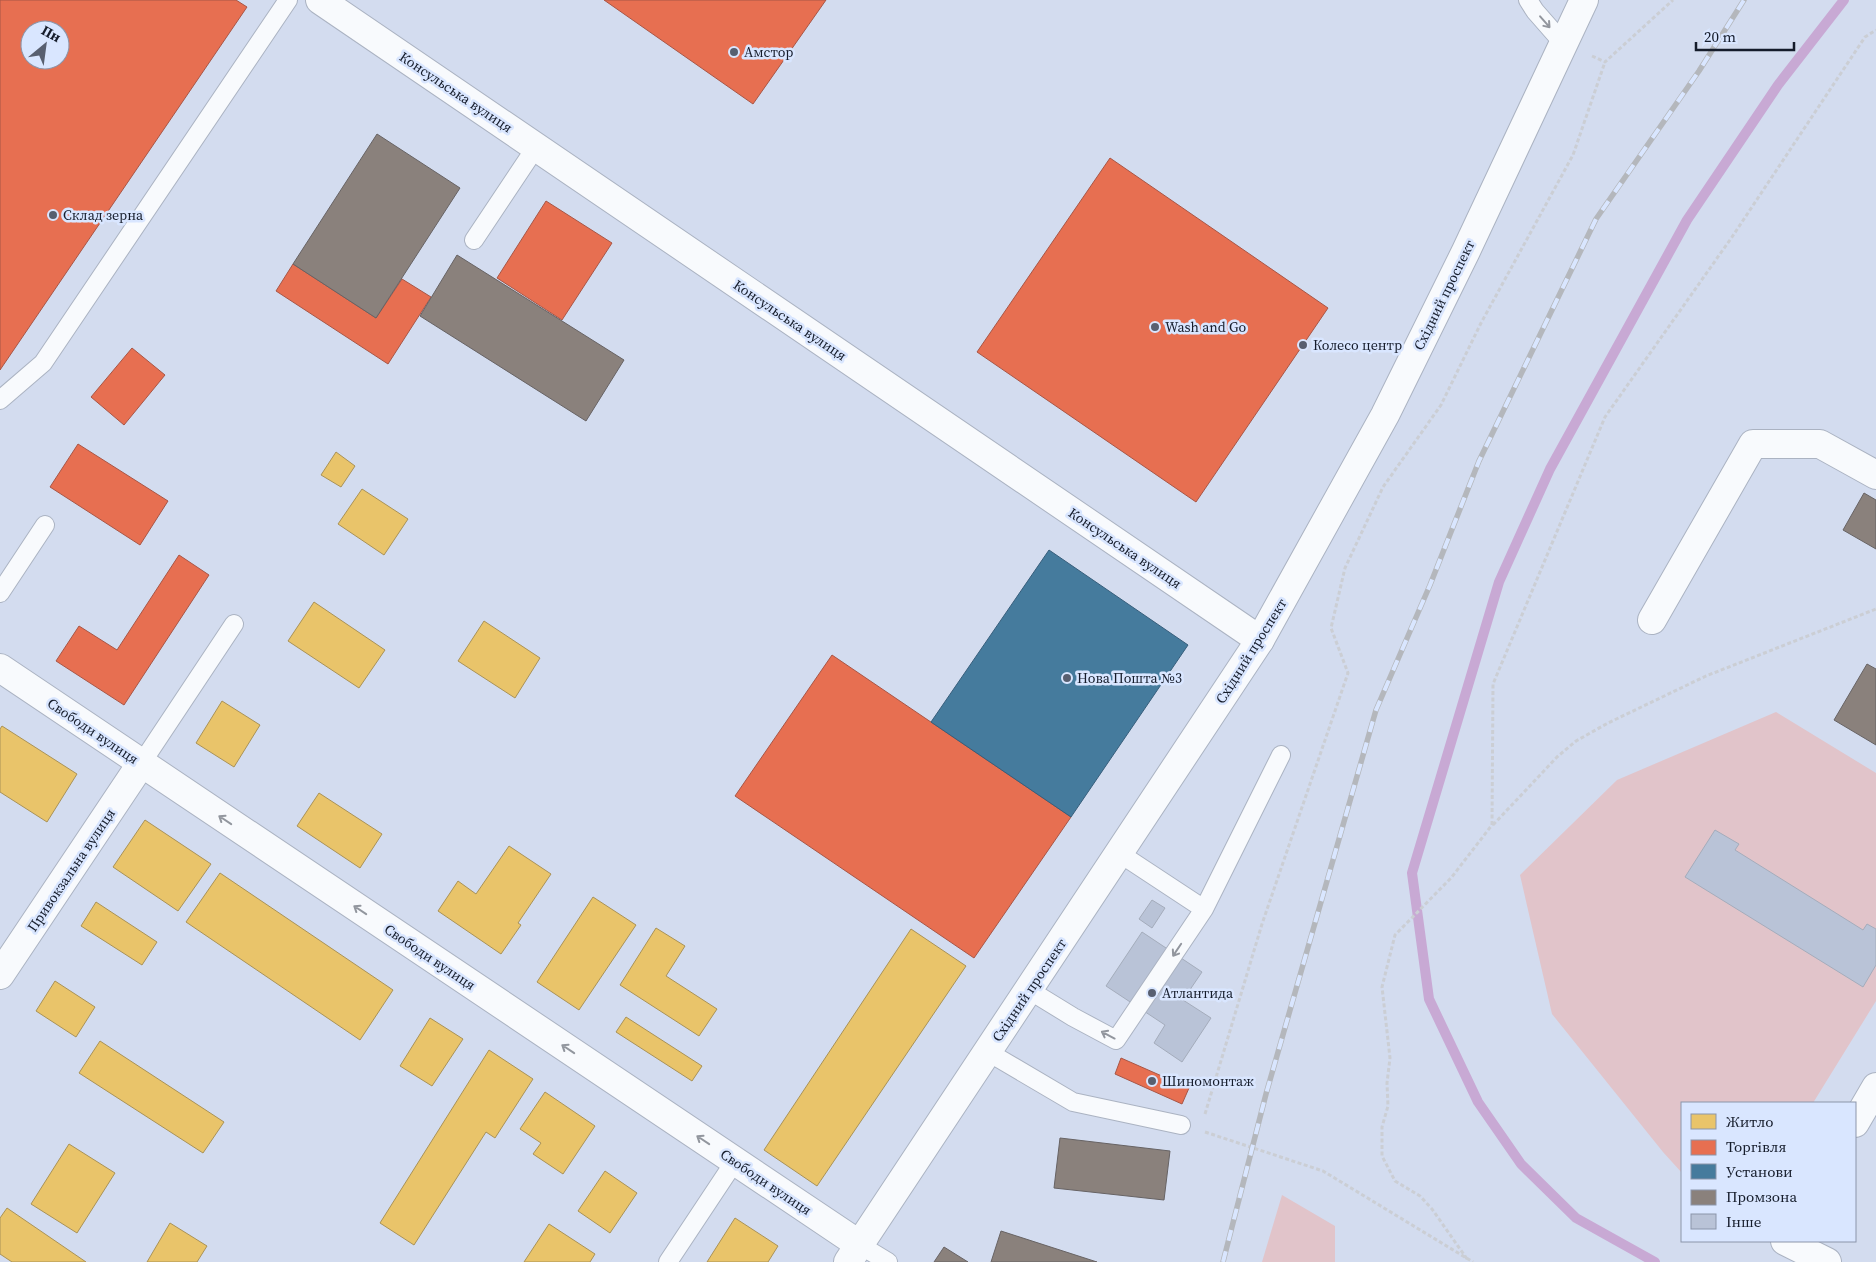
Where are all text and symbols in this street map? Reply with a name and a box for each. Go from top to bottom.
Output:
one-way arrow [1539,16,1551,29]
north arrow [20,20,70,70]
text: Пн [38,20,65,47]
scale bar [1696,20,1794,52]
text: 20 m [1704,26,1736,47]
place label: Амстор [744,42,793,62]
marker: Амстор [728,46,740,58]
street label: Консульська вулиця [396,47,516,137]
place label: Склад зерна [63,205,144,225]
marker: Склад зерна [47,209,59,221]
street label: Східний проспект [1409,236,1480,354]
street label: Консульська вулиця [730,275,850,365]
place label: Wash and Go [1165,317,1247,337]
marker: Wash and Go [1149,321,1161,333]
place label: Колесо центр [1313,335,1402,355]
marker: Колесо центр [1297,339,1309,351]
street label: Консульська вулиця [1065,503,1185,593]
street label: Східний проспект [1211,594,1292,707]
place label: Нова Пошта №3 [1077,668,1182,688]
marker: Нова Пошта №3 [1061,672,1073,684]
street label: Свободи вулиця [43,693,143,769]
street label: Привокзальна вулиця [22,804,120,936]
one-way arrow [218,815,232,825]
one-way arrow [353,905,367,915]
street label: Свободи вулиця [380,919,480,995]
street label: Східний проспект [987,934,1071,1046]
one-way arrow [1171,942,1181,956]
place label: Атлантида [1162,983,1234,1003]
marker: Атлантида [1146,987,1158,999]
one-way arrow [1101,1030,1116,1039]
one-way arrow [561,1044,575,1054]
place label: Шиномонтаж [1162,1071,1254,1091]
marker: Шиномонтаж [1146,1075,1158,1087]
legend [1681,1102,1856,1242]
text: Житло [1726,1111,1774,1132]
one-way arrow [696,1135,710,1145]
text: Торгівля [1726,1136,1786,1157]
street label: Свободи вулиця [716,1144,816,1220]
text: Установи [1726,1161,1793,1182]
text: Промзона [1726,1186,1797,1207]
text: Інше [1726,1211,1762,1232]

